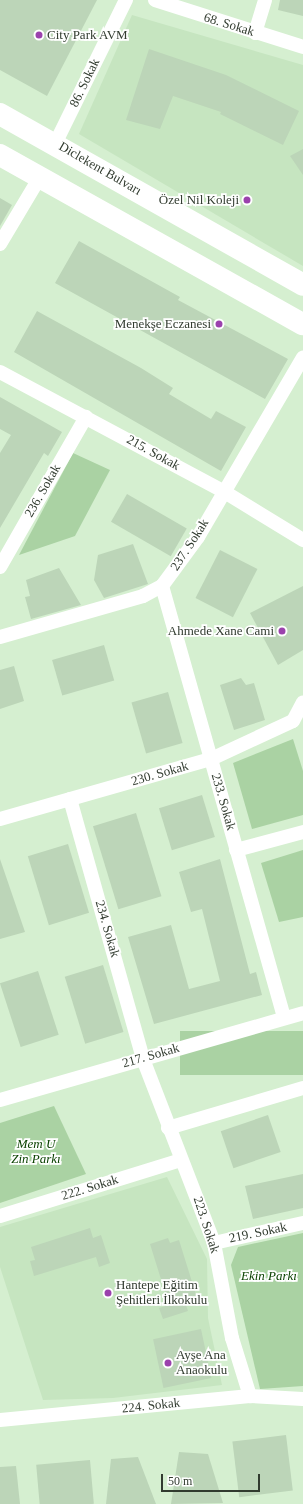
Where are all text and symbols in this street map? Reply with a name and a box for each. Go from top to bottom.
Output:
street label: 68. Sokak [202,10,256,40]
place label: City Park AVM [47,27,128,43]
marker: City Park AVM [34,30,44,40]
street label: 86. Sokak [67,56,103,110]
street label: Diclekent Bulvarı [56,139,144,199]
place label: Özel Nil Koleji [159,192,239,208]
marker: Özel Nil Koleji [242,195,252,205]
place label: Menekşe Eczanesi [115,316,211,332]
marker: Menekşe Eczanesi [214,319,224,329]
street label: 215. Sokak [124,432,182,474]
street label: 236. Sokak [22,462,64,520]
street label: 237. Sokak [168,516,212,574]
place label: Ahmede Xane Cami [168,623,274,639]
marker: Ahmede Xane Cami [277,626,287,636]
street label: 230. Sokak [130,758,190,790]
street label: 233. Sokak [207,772,239,832]
street label: 234. Sokak [91,899,123,959]
street label: 217. Sokak [121,1040,181,1072]
park label: Mem U Zin Parkı [11,1137,61,1168]
street label: 222. Sokak [60,1172,120,1204]
street label: 223. Sokak [190,1195,222,1255]
street label: 219. Sokak [228,1219,288,1247]
park label: Ekin Parkı [241,1268,297,1284]
place label: Hantepe Eğitim Şehitleri İlkokulu [116,1278,207,1309]
marker: Hantepe Eğitim Şehitleri İlkokulu [103,1288,113,1298]
place label: Ayşe Ana Anaokulu [176,1348,227,1379]
marker: Ayşe Ana Anaokulu [163,1358,173,1368]
street label: 224. Sokak [121,1395,181,1417]
scale bar [163,1466,262,1492]
text: 50 m [168,1474,192,1488]

